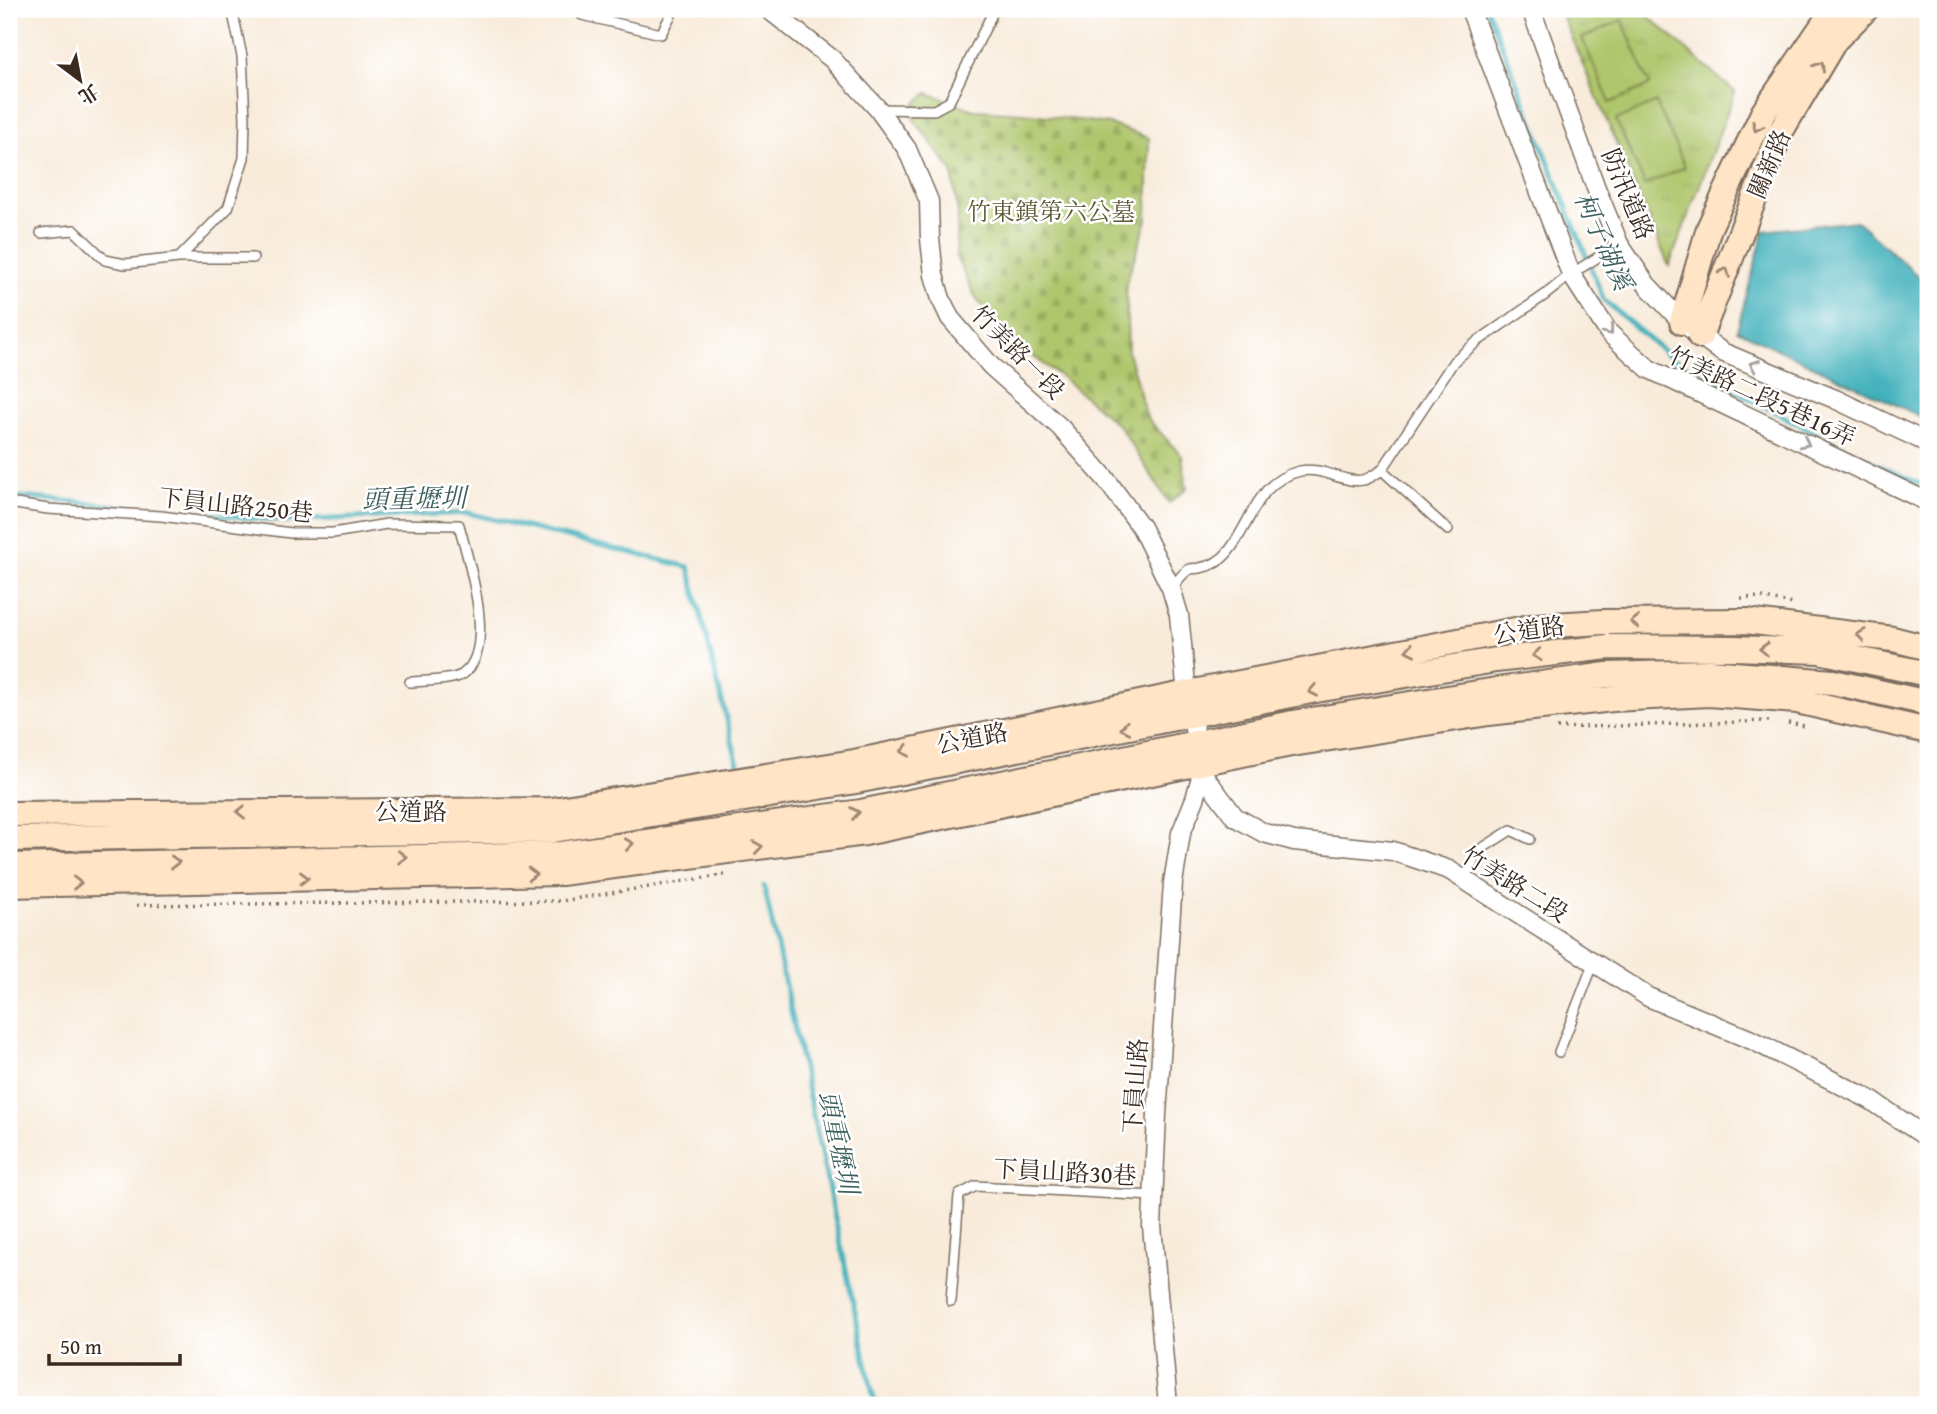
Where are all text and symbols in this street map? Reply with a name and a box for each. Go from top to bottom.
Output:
north arrow [46,46,116,116]
one-way arrow [1811,61,1824,74]
text: 北 [74,78,104,111]
one-way arrow [1751,120,1765,132]
street label: 關新路 [1739,124,1799,204]
street label: 防汛道路 [1593,143,1663,245]
water label: 柯子湖溪 [1565,186,1644,299]
park label: 竹東鎮第六公墓 [967,194,1135,229]
one-way arrow [1717,267,1731,279]
street label: 竹美路一段 [963,297,1073,407]
one-way arrow [1601,323,1614,335]
street label: 竹美路二段5巷16弄 [1663,337,1861,455]
one-way arrow [1749,360,1761,374]
one-way arrow [1798,435,1810,449]
water label: 頭重壢圳 [362,478,470,518]
street label: 下員山路250巷 [157,480,315,530]
street label: 公道路 [1491,608,1567,652]
one-way arrow [1629,614,1639,630]
one-way arrow [1856,627,1867,642]
one-way arrow [1759,641,1770,656]
one-way arrow [1404,642,1416,657]
one-way arrow [1532,648,1543,663]
one-way arrow [1307,683,1319,698]
street label: 公道路 [933,714,1011,762]
one-way arrow [1119,720,1131,735]
one-way arrow [899,743,911,758]
street label: 公道路 [375,794,447,829]
one-way arrow [235,804,246,820]
one-way arrow [849,806,860,821]
one-way arrow [623,837,635,852]
street label: 竹美路二段 [1455,837,1575,931]
one-way arrow [752,839,763,854]
one-way arrow [397,850,408,865]
one-way arrow [170,855,181,870]
one-way arrow [527,866,538,881]
one-way arrow [299,871,310,886]
one-way arrow [72,875,83,891]
street label: 下員山路 [1114,1037,1156,1135]
water label: 頭重壢圳 [809,1087,870,1201]
street label: 下員山路30巷 [993,1151,1137,1193]
scale bar [49,1323,180,1367]
text: 50 m [60,1331,102,1362]

